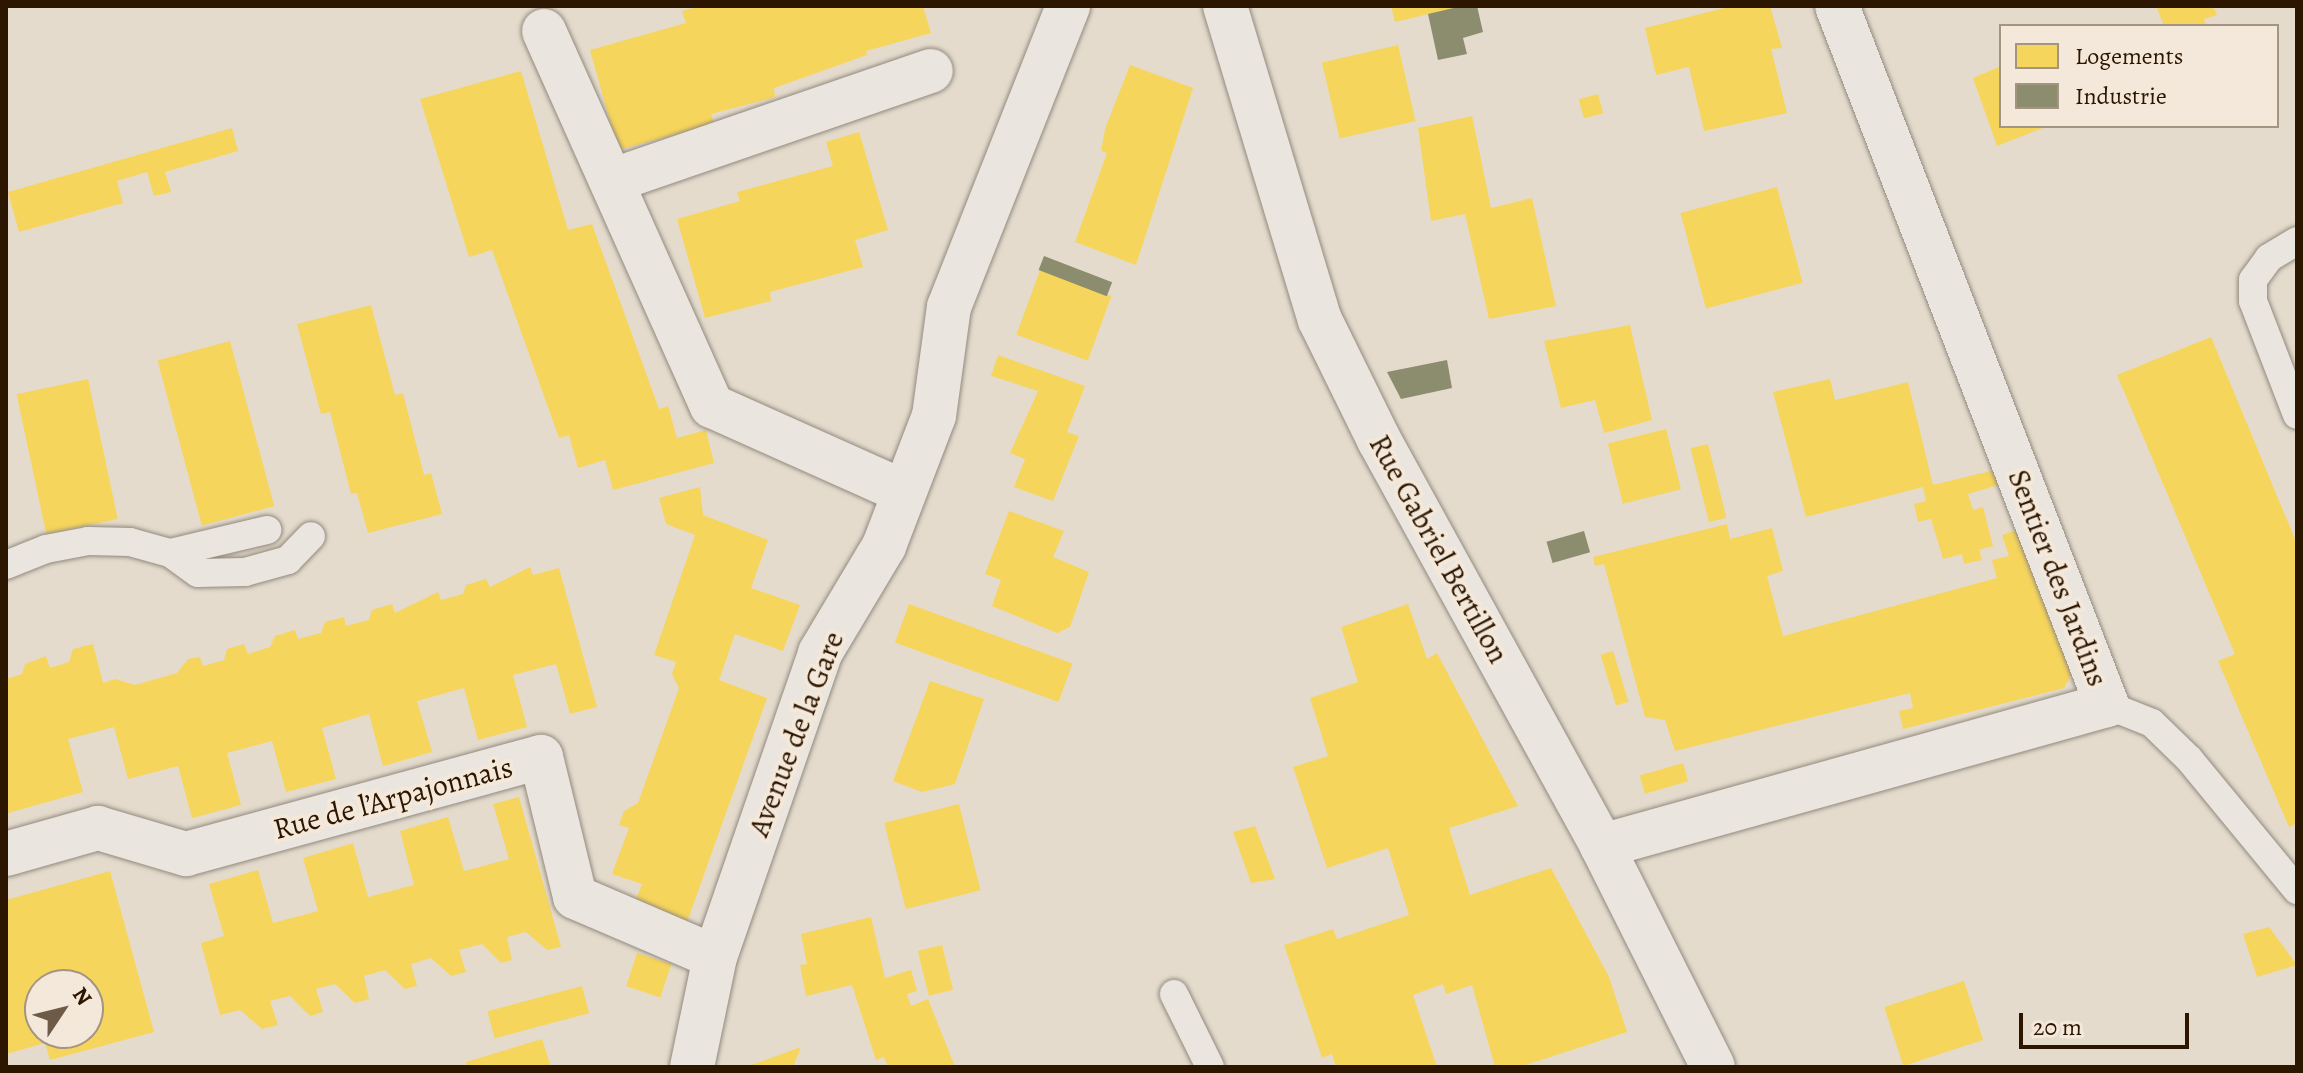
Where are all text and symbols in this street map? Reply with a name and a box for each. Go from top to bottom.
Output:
legend [1999,24,2279,128]
text: Logements [2075,40,2183,72]
text: Industrie [2075,80,2167,112]
street label: Rue Gabriel Bertillon [1361,429,1517,669]
street label: Sentier des Jardins [2000,465,2116,691]
street label: Avenue de la Gare [740,627,852,841]
street label: Rue de l’Arpajonnais [269,749,517,847]
north arrow [24,969,104,1049]
text: N [65,981,99,1012]
scale bar [2023,997,2193,1047]
text: 20 m [2033,1011,2082,1043]

